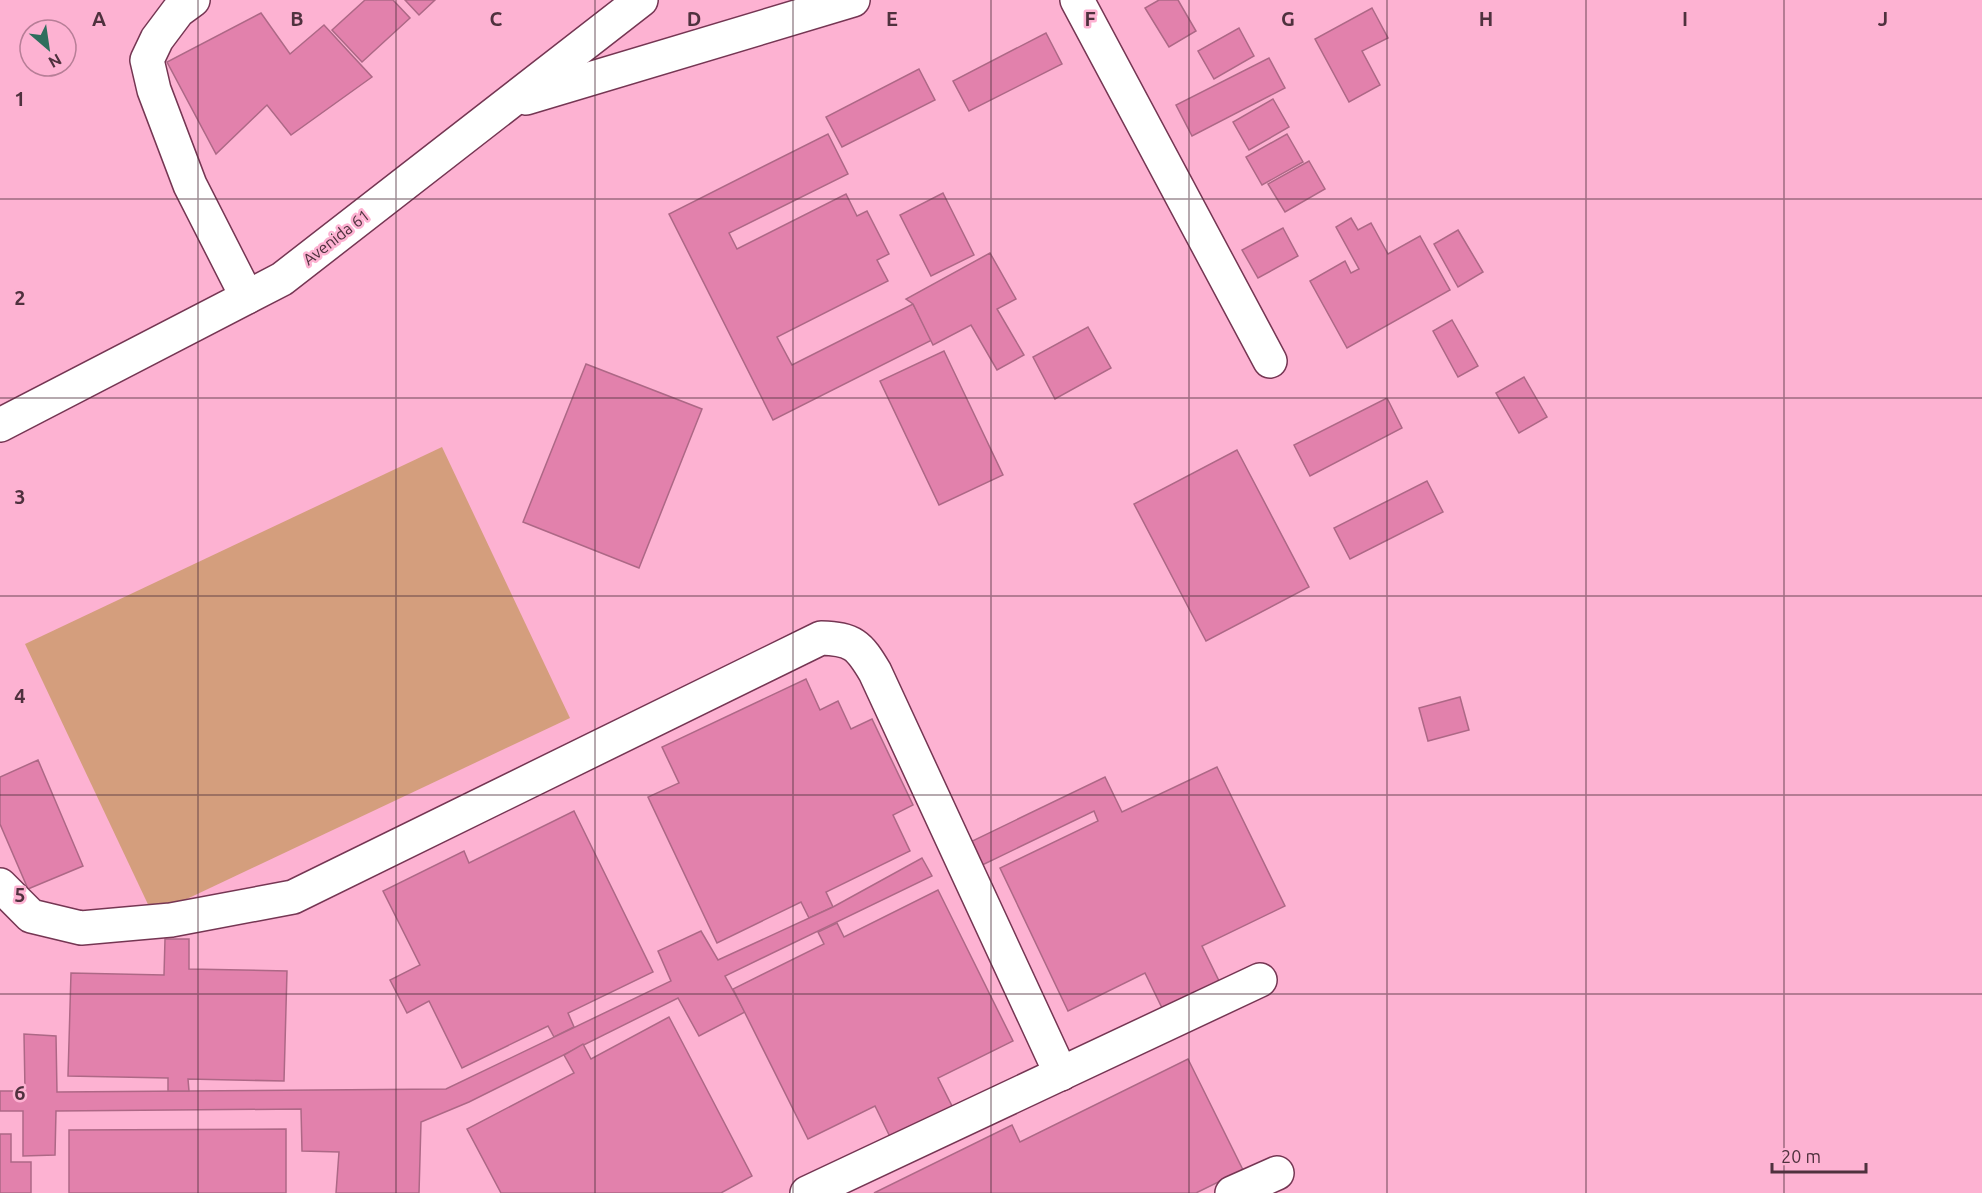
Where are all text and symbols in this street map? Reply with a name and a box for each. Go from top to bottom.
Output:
text: A [92,7,106,30]
text: B [290,7,304,30]
text: C [490,7,503,30]
text: D [687,7,701,30]
text: E [886,7,898,30]
text: F [1084,7,1096,30]
text: G [1281,7,1295,30]
text: H [1479,7,1493,30]
text: I [1682,7,1688,30]
text: J [1878,7,1888,30]
north arrow [18,18,78,78]
text: N [46,50,65,72]
text: 1 [14,87,26,110]
street label: Avenida 61 [299,206,373,268]
text: 2 [14,286,26,309]
text: 3 [14,485,26,508]
text: 4 [14,684,26,707]
text: 5 [14,883,26,906]
text: 6 [14,1081,26,1104]
scale bar [1772,1136,1866,1174]
text: 20 m [1781,1146,1821,1166]

